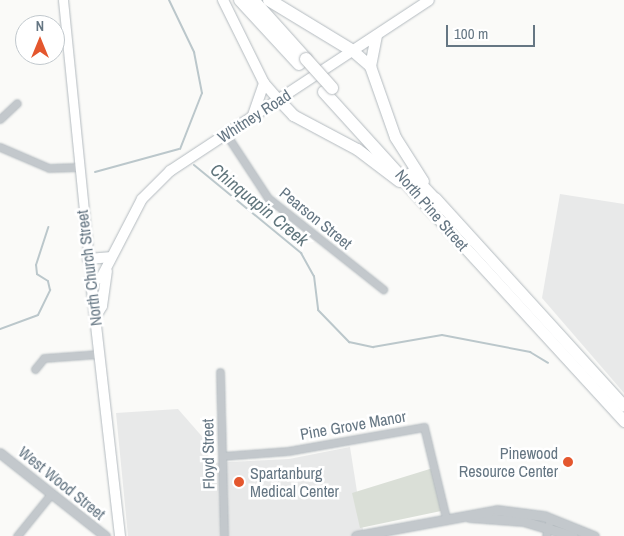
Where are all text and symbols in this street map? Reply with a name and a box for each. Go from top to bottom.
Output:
north arrow [15,15,65,65]
scale bar [449,15,538,47]
text: N [36,17,44,35]
text: 100 m [454,23,488,44]
street label: Whitney Road [214,85,294,147]
water label: Chinquapin Creek [206,159,312,251]
street label: North Pine Street [392,165,472,255]
street label: Pearson Street [276,183,356,253]
street label: North Church Street [72,209,106,327]
street label: Pine Grove Manor [299,406,407,444]
street label: Floyd Street [198,418,218,490]
street label: West Wood Street [15,442,109,524]
place label: Pinewood Resource Center [459,443,558,481]
marker: Pinewood Resource Center [562,456,574,468]
place label: Spartanburg Medical Center [250,463,339,501]
marker: Spartanburg Medical Center [232,475,246,489]

